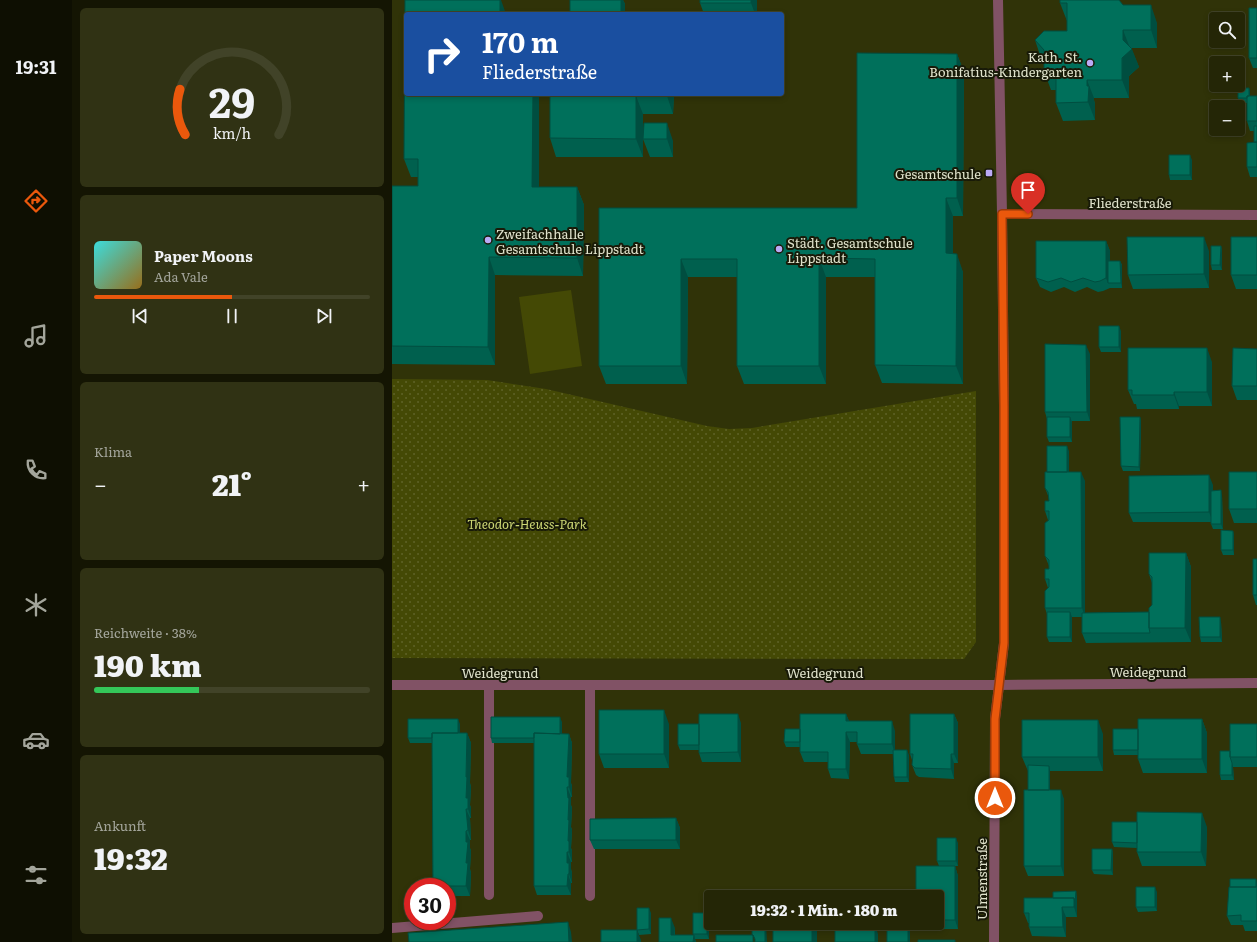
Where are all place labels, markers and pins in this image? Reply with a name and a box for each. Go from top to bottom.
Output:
place label: Kath. St. Bonifatius-Kindergarten [929,47,1082,81]
marker: Kath. St. Bonifatius-Kindergarten [1085,58,1095,68]
place label: Gesamtschule [895,164,981,183]
marker: Gesamtschule [984,168,994,178]
pin [1011,173,1045,214]
place label: Zweifachhalle Gesamtschule Lippstadt [496,224,645,258]
place label: Städt. Gesamtschule Lippstadt [787,233,913,267]
marker: Zweifachhalle Gesamtschule Lippstadt [483,235,493,245]
marker: Städt. Gesamtschule Lippstadt [774,244,784,254]

